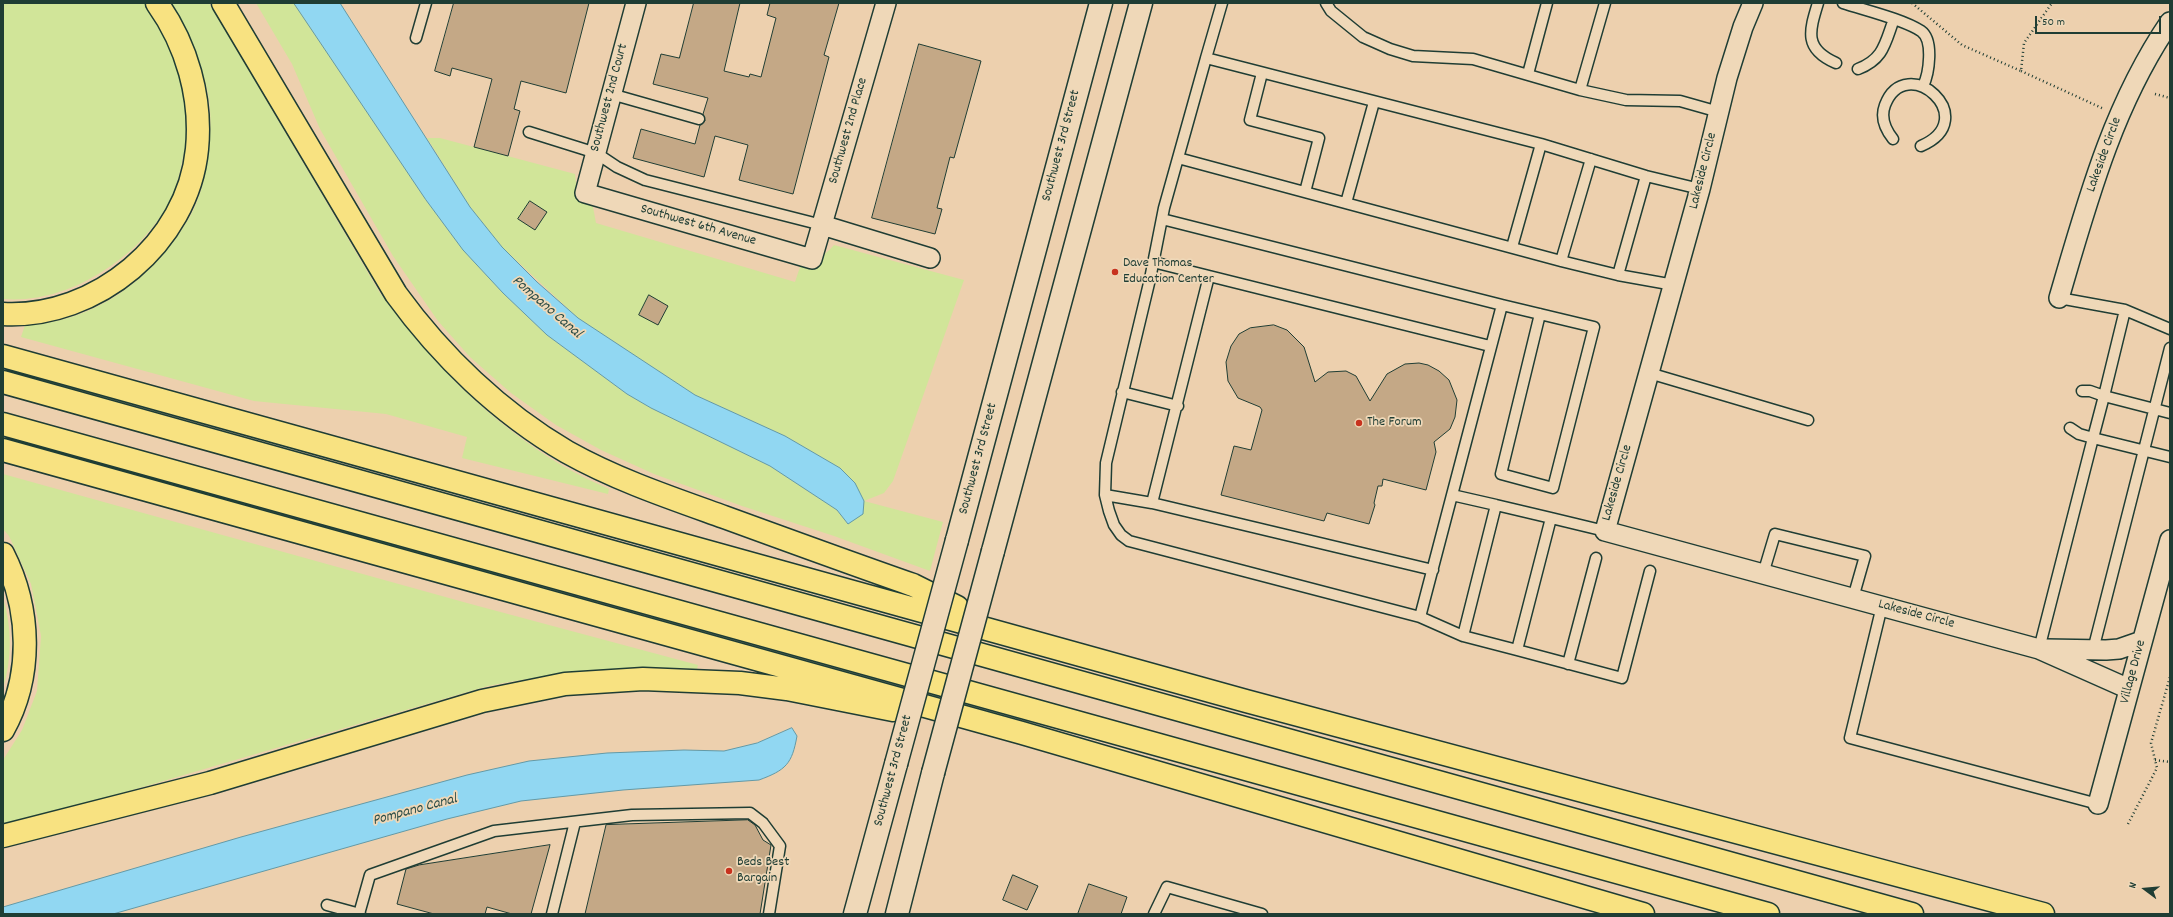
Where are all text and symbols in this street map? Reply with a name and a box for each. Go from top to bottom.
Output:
scale bar [2037,8,2163,34]
text: 50 m [2042,14,2065,31]
street label: Southwest 2nd Court [587,42,633,154]
street label: Southwest 2nd Place [826,76,872,186]
street label: Southwest 3rd Street [1039,88,1085,204]
street label: Lakeside Circle [2084,115,2126,195]
street label: Lakeside Circle [1686,131,1722,211]
street label: Southwest 6th Avenue [638,201,758,251]
place label: Dave Thomas Education Center [1123,256,1214,288]
marker: Dave Thomas Education Center [1110,267,1120,277]
water label: Pompano Canal [507,273,585,343]
street label: Southwest 3rd Street [956,401,1002,517]
place label: The Forum [1367,415,1422,431]
marker: The Forum [1354,418,1364,428]
street label: Lakeside Circle [1599,443,1637,523]
street label: Lakeside Circle [1876,597,1956,633]
street label: Village Drive [2117,638,2151,706]
street label: Southwest 3rd Street [871,713,917,829]
water label: Pompano Canal [371,791,459,831]
place label: Beds Best Bargain [737,855,789,888]
marker: Beds Best Bargain [724,866,734,876]
north arrow [2125,869,2165,909]
text: N [2125,881,2142,891]

